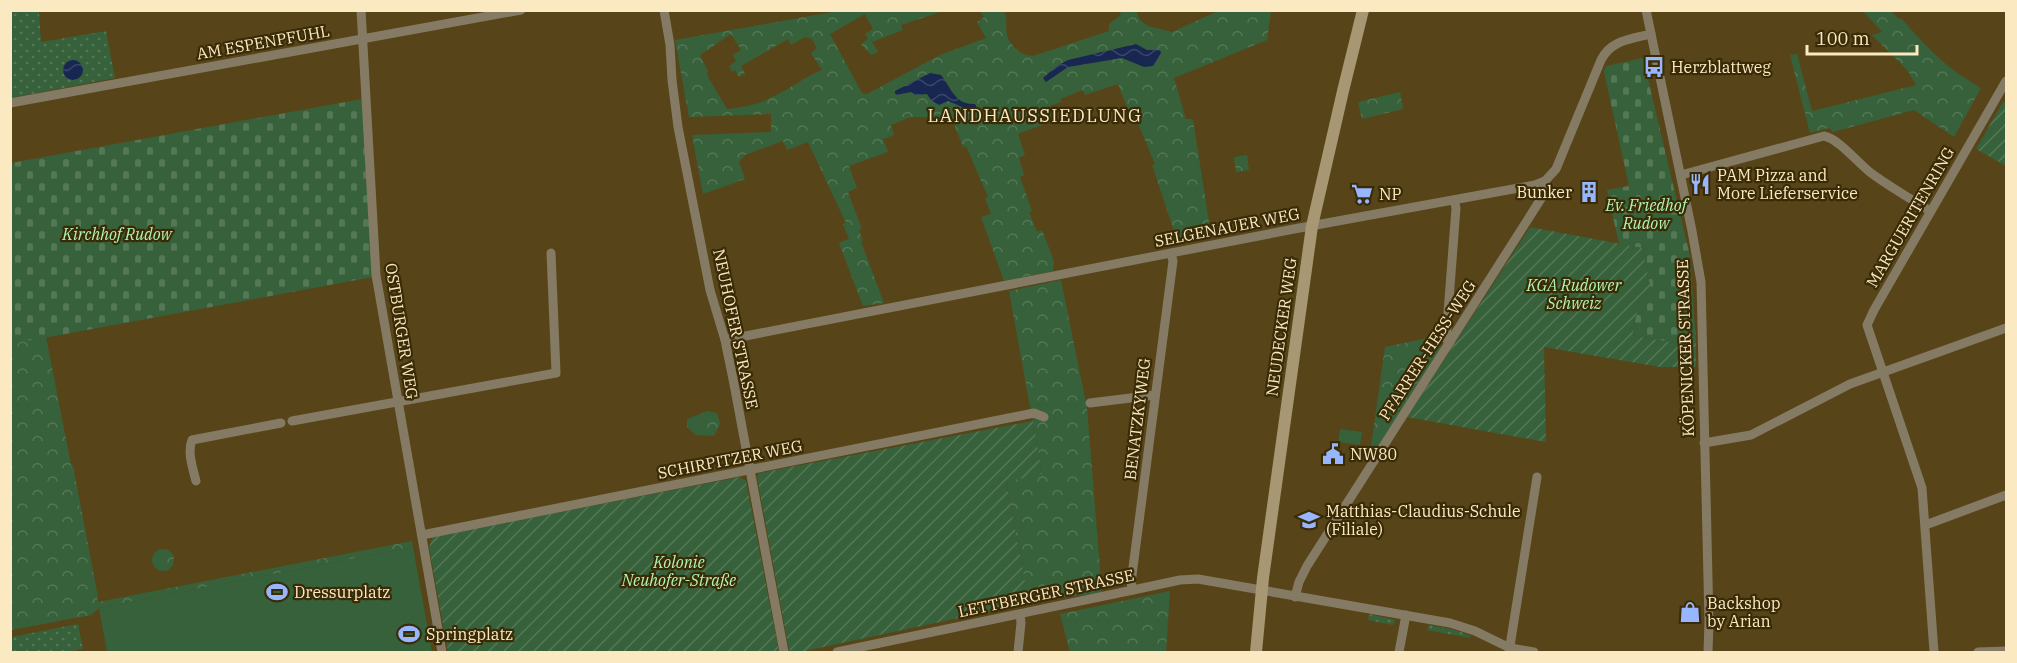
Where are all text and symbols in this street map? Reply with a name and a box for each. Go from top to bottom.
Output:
scale bar [1807,18,1916,56]
street label: AM ESPENPFUHL [195,20,331,64]
text: 100 m [1816,27,1870,50]
bus stop icon: Herzblattweg [1642,55,1666,79]
place label: Herzblattweg [1671,57,1771,77]
district label: LANDHAUSSIEDLUNG [928,104,1143,127]
street label: MARGUERITENRING [1862,143,1958,291]
place label: PAM Pizza and More Lieferservice [1717,165,1858,203]
restaurant icon: PAM Pizza and More Lieferservice [1688,172,1712,196]
building icon: Bunker [1577,180,1601,204]
supermarket icon: NP [1350,182,1374,206]
place label: Bunker [1517,182,1572,202]
place label: NP [1379,184,1401,204]
park label: Ev. Friedhof Rudow [1605,195,1690,233]
street label: SELGENAUER WEG [1153,203,1301,251]
park label: Kirchhof Rudow [61,224,174,244]
street label: NEUHOFER STRASSE [709,247,763,411]
street label: NEUDECKER WEG [1261,256,1301,398]
street label: KÖPENICKER STRASSE [1672,259,1698,437]
street label: OSTBURGER WEG [381,261,423,401]
park label: KGA Rudower Schweiz [1526,275,1622,313]
street label: PFARRER-HESS-WEG [1374,276,1480,424]
street label: BENATZKYWEG [1120,357,1154,481]
street label: SCHIRPITZER WEG [656,435,804,483]
public building icon: NW80 [1321,442,1345,466]
place label: NW80 [1350,444,1397,464]
place label: Matthias-Claudius-Schule (Filiale) [1326,501,1521,539]
school or university icon: Matthias-Claudius-Schule (Filiale) [1297,508,1321,532]
park label: Kolonie Neuhofer-Straße [621,552,736,590]
street label: LETTBERGER STRASSE [956,565,1136,621]
sports icon: Dressurplatz [265,580,289,604]
place label: Dressurplatz [294,582,390,602]
place label: Backshop by Arian [1707,593,1781,631]
shop icon: Backshop by Arian [1678,600,1702,624]
sports icon: Springplatz [397,622,421,646]
place label: Springplatz [426,624,513,644]

